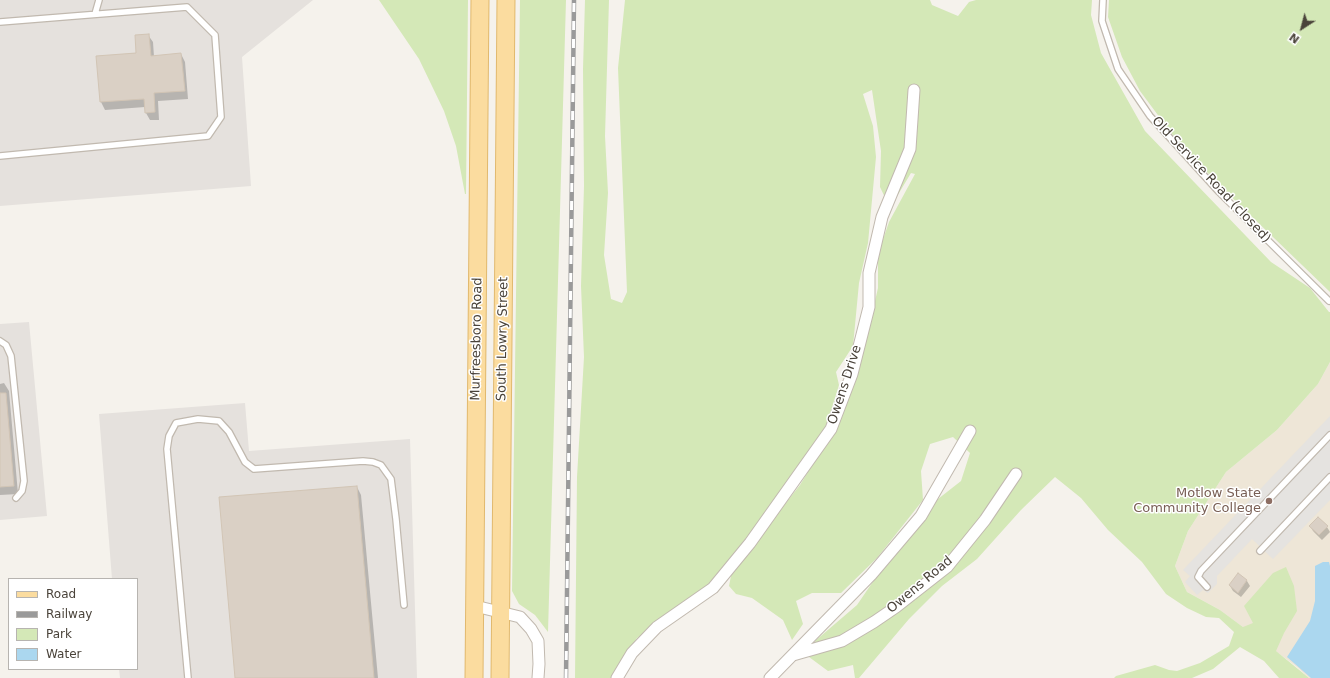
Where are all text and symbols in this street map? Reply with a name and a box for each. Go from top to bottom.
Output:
north arrow [1282,8,1322,48]
text: N [1287,30,1302,46]
street label: Old Service Road (closed) [1148,114,1274,246]
street label: Murfreesboro Road [468,277,486,401]
street label: South Lowry Street [494,277,512,401]
street label: Owens Drive [825,343,865,427]
place label: Motlow State Community College [1133,486,1261,517]
marker: Motlow State Community College [1264,496,1274,506]
street label: Owens Road [884,553,956,617]
legend [8,578,138,670]
text: Road [46,587,76,601]
text: Railway [46,607,92,621]
text: Park [46,627,72,641]
text: Water [46,647,81,661]

